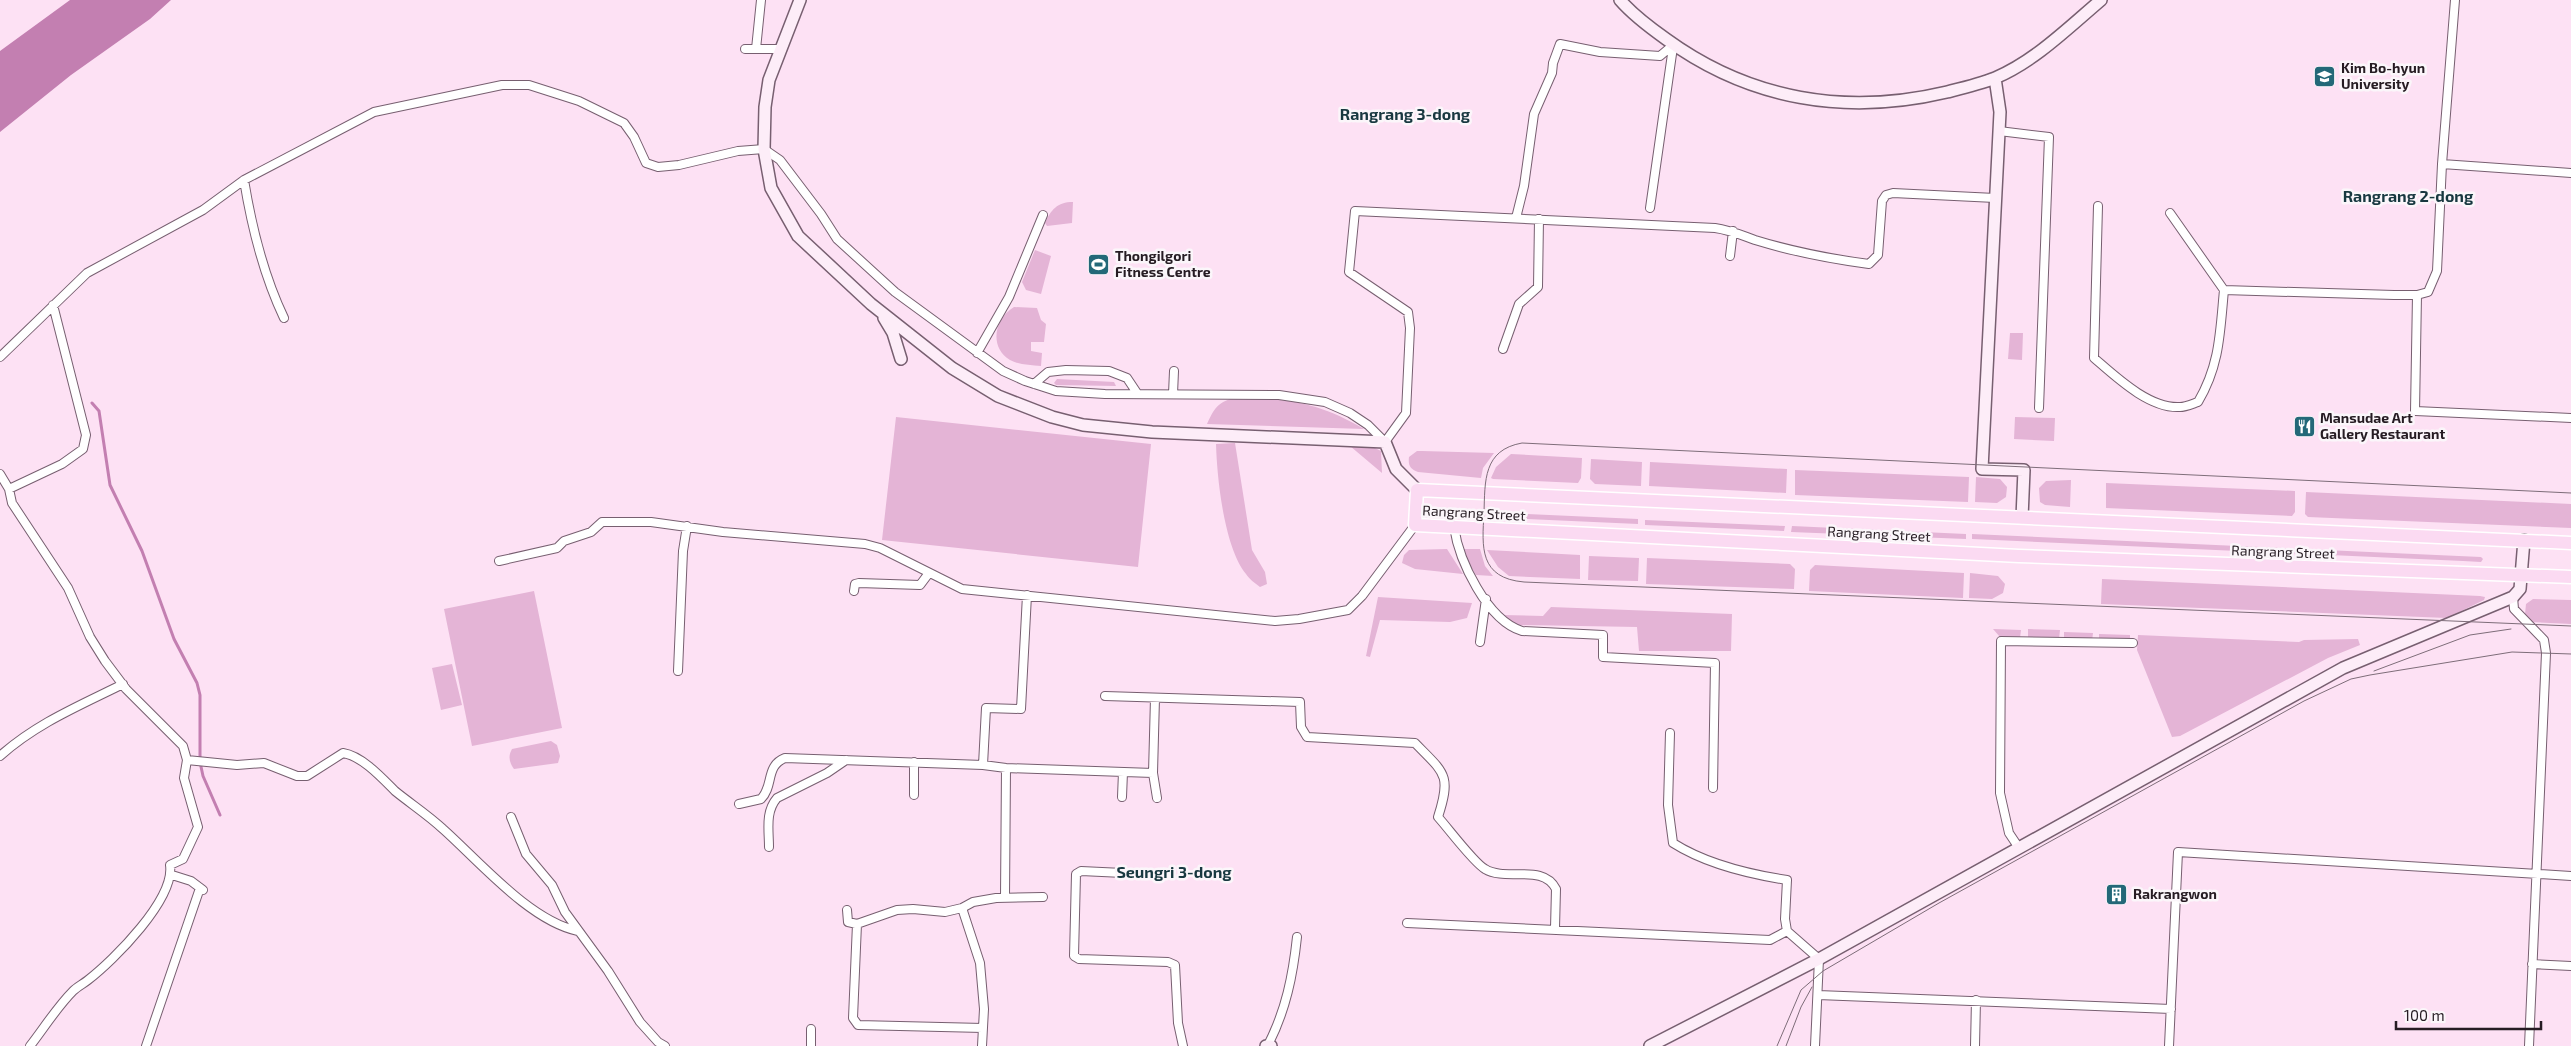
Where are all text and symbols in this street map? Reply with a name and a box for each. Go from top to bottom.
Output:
place label: Kim Bo-hyun University [2341,59,2425,92]
school or university icon: Kim Bo-hyun University [2313,64,2337,88]
district label: Rangrang 3-dong [1340,104,1471,123]
district label: Rangrang 2-dong [2343,186,2474,205]
place label: Thongilgori Fitness Centre [1115,247,1211,280]
sports icon: Thongilgori Fitness Centre [1087,252,1111,276]
place label: Mansudae Art Gallery Restaurant [2320,409,2445,442]
restaurant icon: Mansudae Art Gallery Restaurant [2292,414,2316,438]
street label: Rangrang Street [1422,501,1526,524]
street label: Rangrang Street [1827,522,1931,545]
street label: Rangrang Street [2231,541,2335,562]
district label: Seungri 3-dong [1116,862,1232,881]
building icon: Rakrangwon [2105,882,2129,906]
place label: Rakrangwon [2133,885,2217,902]
scale bar [2396,998,2541,1030]
text: 100 m [2404,1006,2445,1024]

